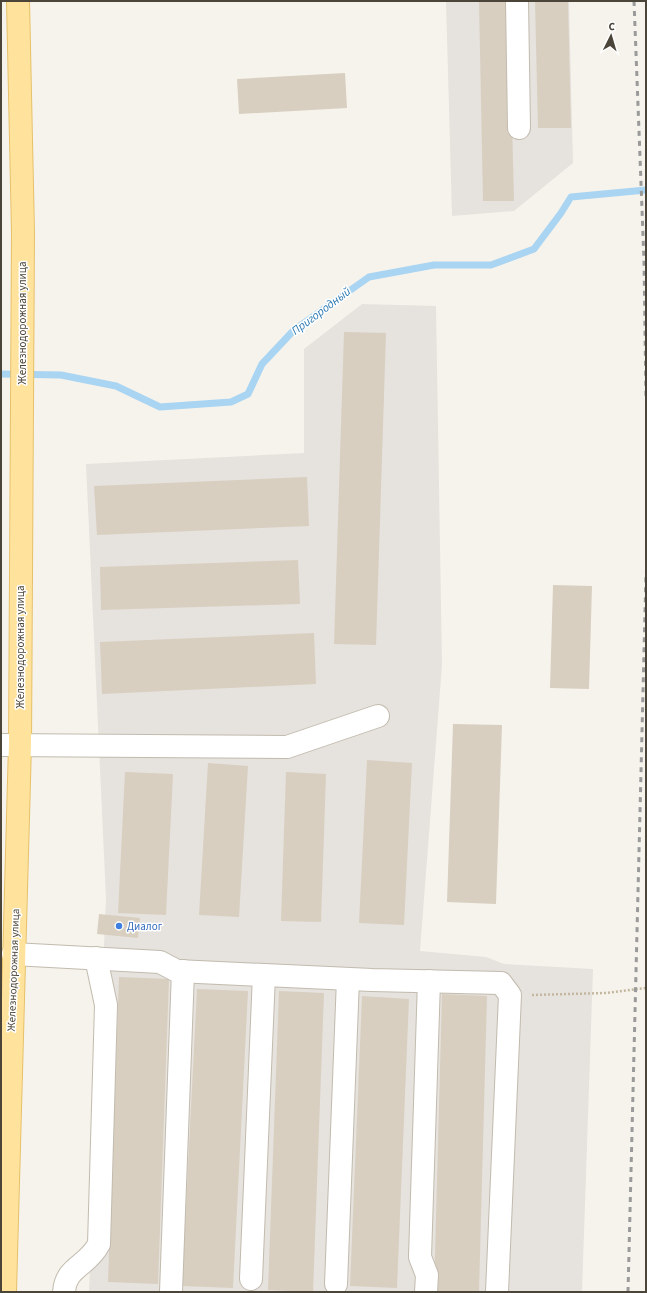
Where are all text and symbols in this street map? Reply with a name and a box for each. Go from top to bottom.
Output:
north arrow [591,16,631,56]
text: С [608,19,616,34]
street label: Железнодорожная улица [15,262,30,384]
water label: Пригородный [288,283,354,339]
street label: Железнодорожная улица [13,586,28,708]
street label: Железнодорожная улица [4,908,23,1032]
place label: Диалог [127,919,163,934]
marker: Диалог [114,921,124,931]

